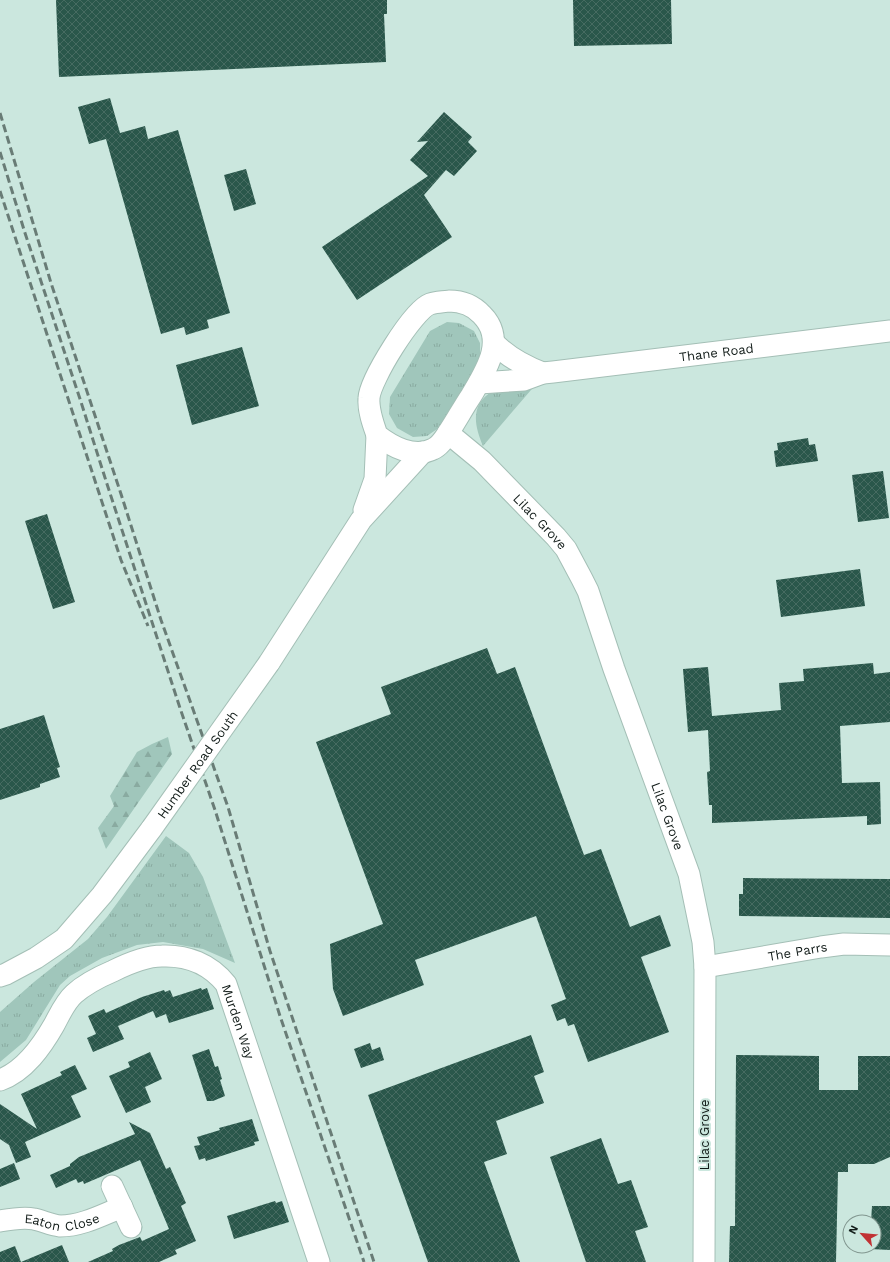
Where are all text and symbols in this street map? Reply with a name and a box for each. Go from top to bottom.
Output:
street label: Thane Road [678,341,754,365]
street label: Lilac Grove [510,491,570,552]
street label: Humber Road South [154,708,241,822]
street label: Lilac Grove [648,780,687,852]
street label: The Parrs [767,939,828,964]
street label: Murden Way [219,982,258,1061]
street label: Lilac Grove [697,1100,712,1170]
street label: Eaton Close [24,1210,102,1234]
north arrow [842,1214,882,1254]
text: N [846,1223,861,1236]

